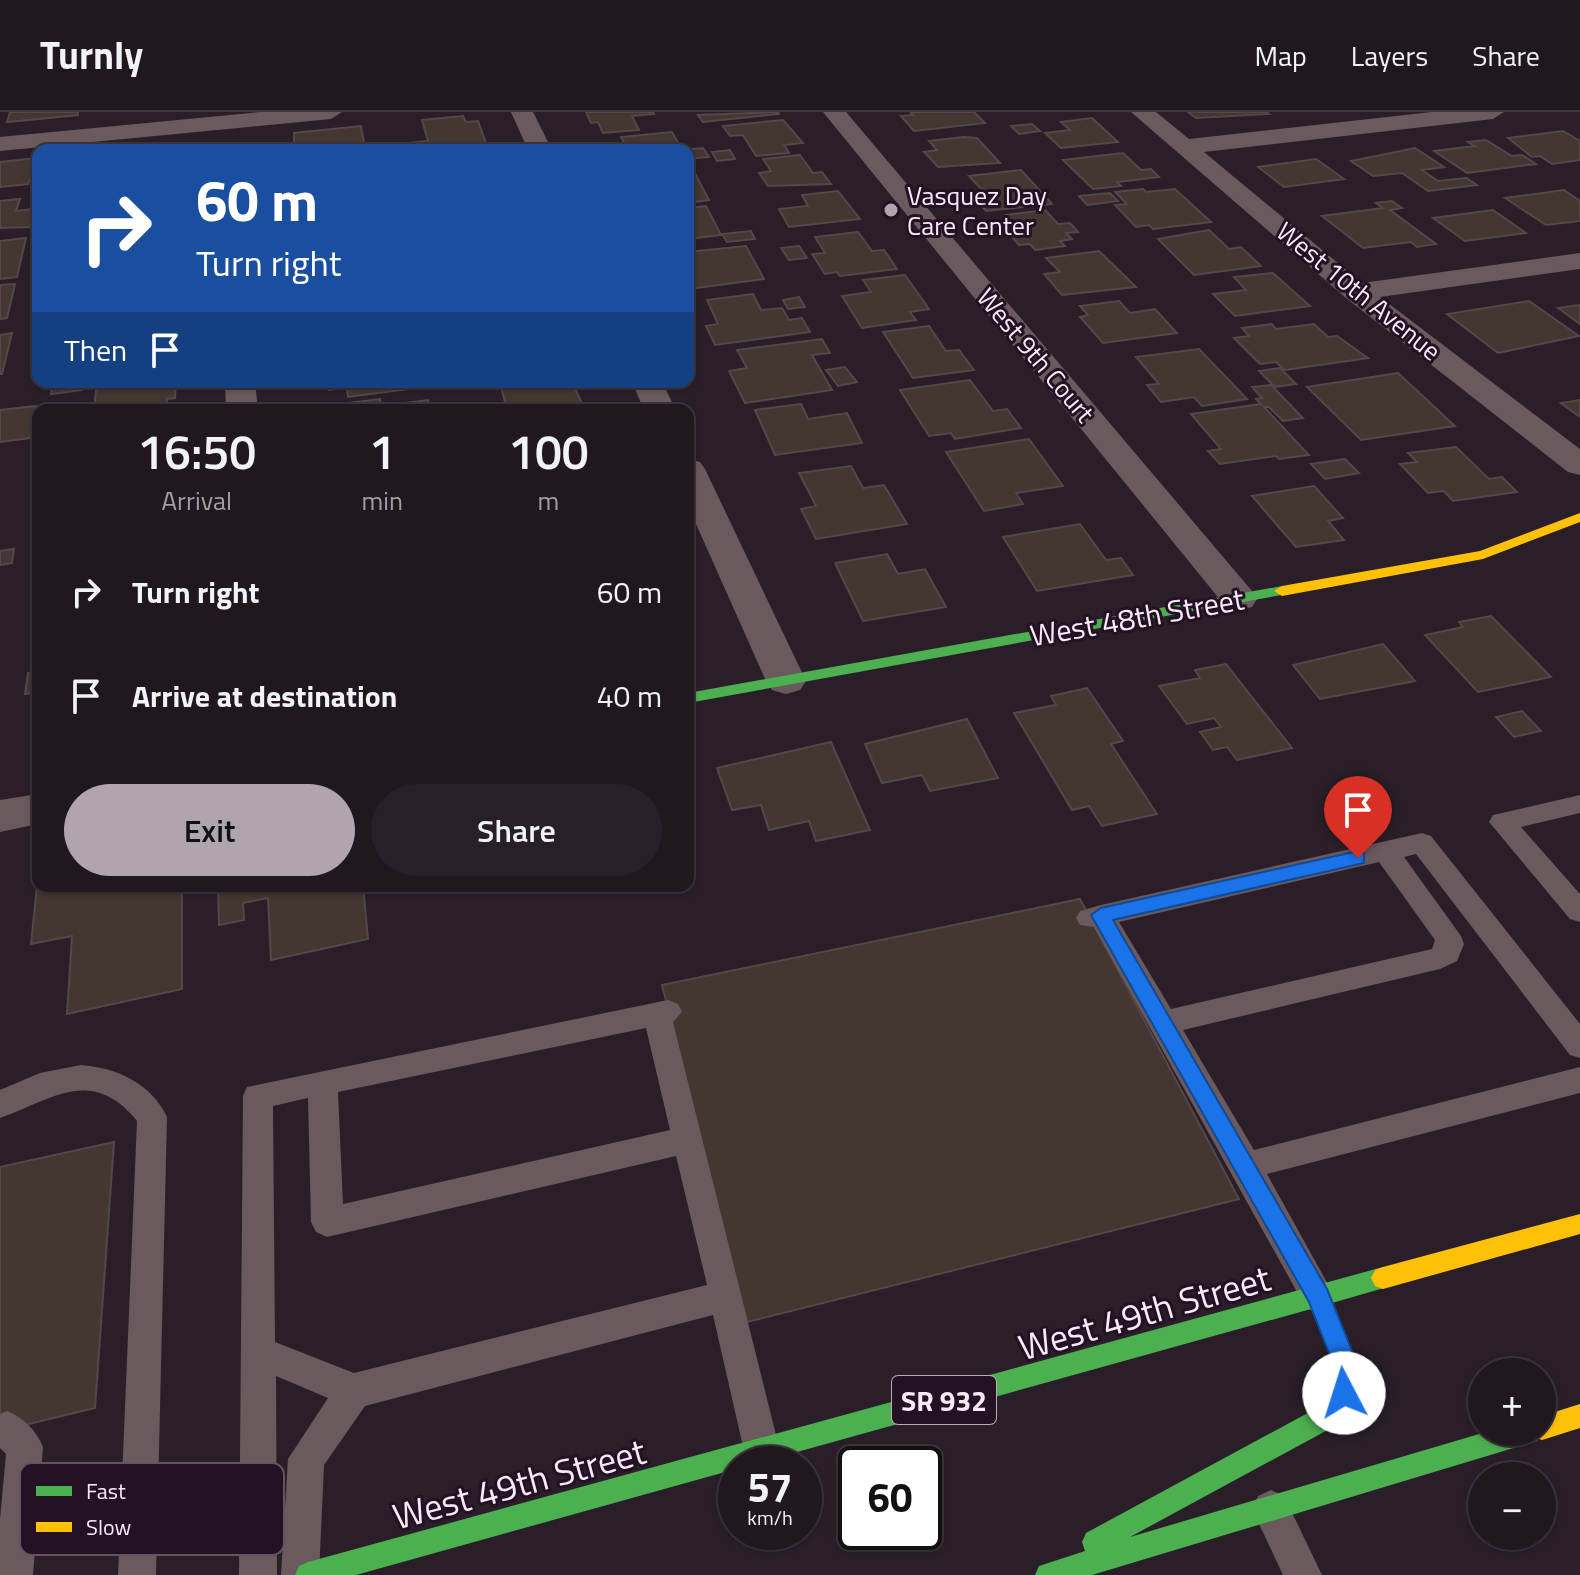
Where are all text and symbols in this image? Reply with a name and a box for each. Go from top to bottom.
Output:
text: Turnly [40,26,143,84]
text: Map [1254,34,1307,77]
text: Layers [1351,34,1428,77]
text: Share [1472,34,1540,77]
text: 60 m [196,158,318,243]
icon: right [64,176,168,280]
place label: Vasquez Day Care Center [907,176,1047,245]
marker: Vasquez Day Care Center [882,201,900,219]
street label: West 10th Avenue [1268,212,1450,370]
text: Turn right [196,235,341,290]
street label: West 9th Court [968,279,1104,431]
text: Then [64,327,127,373]
icon: arrive [143,328,187,372]
text: 16:50 [137,415,256,488]
text: 1 [369,415,396,488]
text: 100 [508,415,589,488]
text: Arrival [161,481,232,520]
text: min [361,481,403,520]
text: m [538,481,559,520]
text: Turn right [132,569,260,615]
text: 60 m [597,569,662,615]
icon: right [64,570,108,614]
street label: West 48th Street [1026,575,1248,658]
text: Arrive at destination [132,673,397,719]
text: 40 m [597,673,662,719]
icon: arrive [64,674,108,718]
pin [1324,776,1392,858]
button: Exit [64,784,355,876]
button: Share [371,784,662,876]
icon: arrive [1336,788,1380,832]
street label: West 49th Street [1012,1250,1277,1374]
position arrow [1302,1351,1386,1435]
map controls [1468,1358,1556,1550]
button: + [1468,1358,1556,1446]
road number: SR 932 [892,1376,996,1424]
street label: West 49th Street [386,1423,652,1543]
speed limit sign: 60 [838,1446,942,1550]
text: 57 [748,1457,792,1518]
button: − [1468,1462,1556,1550]
legend [20,1463,284,1555]
text: Fast [86,1474,126,1508]
text: km/h [747,1502,793,1533]
text: Slow [86,1510,132,1544]

